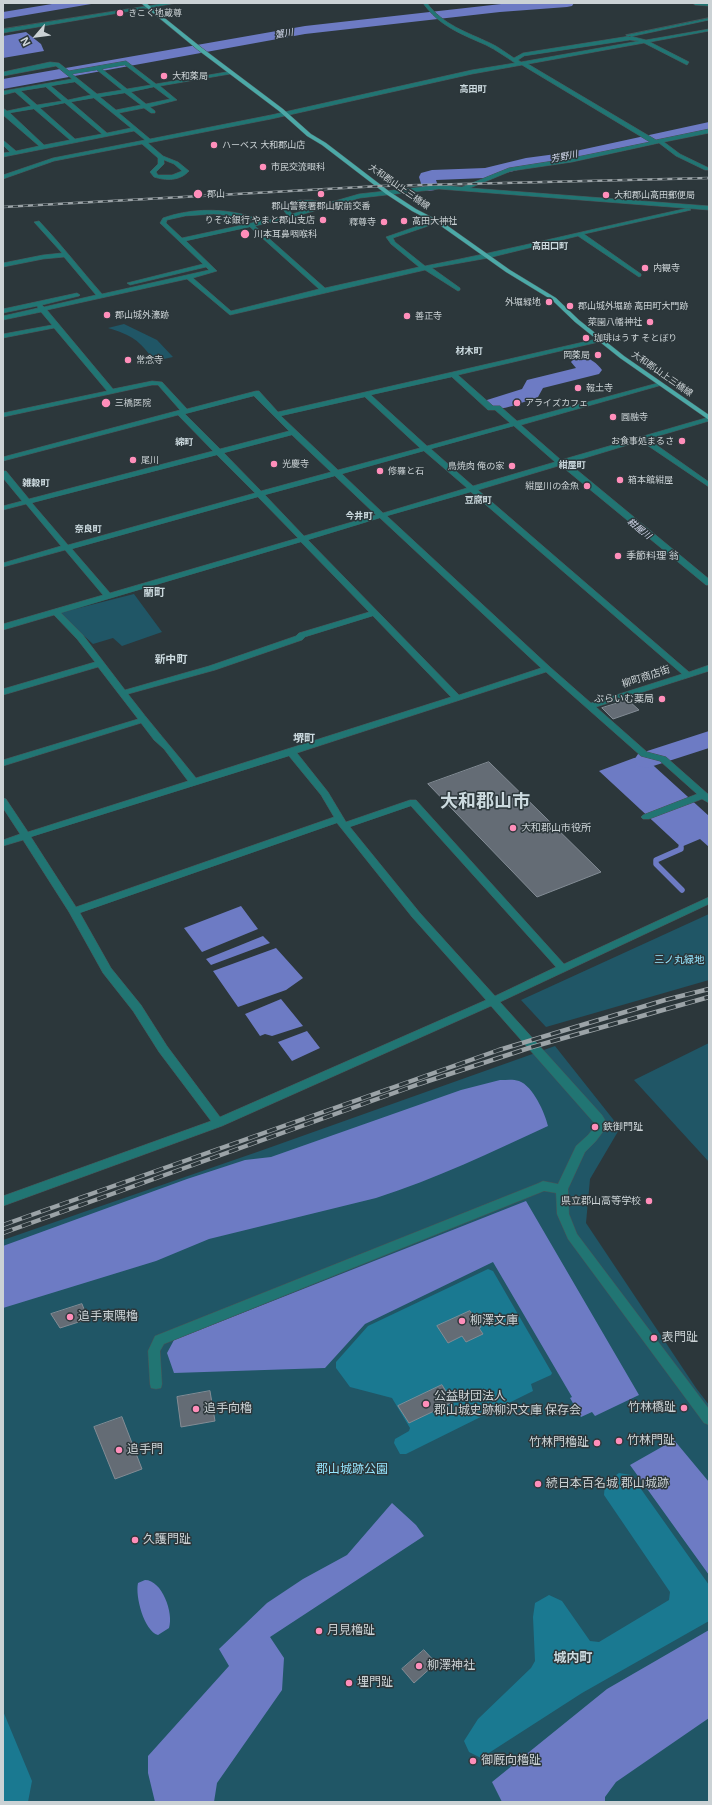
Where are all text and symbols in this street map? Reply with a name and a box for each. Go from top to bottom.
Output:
marker: きこく地蔵尊 [115,8,125,18]
place label: きこく地蔵尊 [128,8,182,18]
north arrow [16,16,56,56]
water label: 蟹川 [274,27,294,41]
text: N [16,34,34,49]
marker: 大和薬局 [159,71,169,81]
place label: 大和薬局 [172,71,208,81]
district label: 高田町 [460,84,486,94]
marker: ハーベス 大和郡山店 [209,140,219,150]
place label: ハーベス 大和郡山店 [222,140,305,150]
water label: 芳野川 [550,149,578,165]
marker: 市民交流眼科 [258,162,268,172]
place label: 市民交流眼科 [271,162,325,172]
street label: 大和郡山上三橋線 [366,162,432,212]
marker: 郡山 [192,188,204,200]
place label: 郡山 [207,189,225,199]
marker: 郡山警察署郡山駅前交番 [316,189,326,199]
marker: 大和郡山高田郵便局 [601,190,611,200]
place label: 大和郡山高田郵便局 [614,190,695,200]
place label: 郡山警察署郡山駅前交番 [272,201,370,211]
place label: りそな銀行 やまと郡山支店 [205,215,315,225]
marker: りそな銀行 やまと郡山支店 [318,215,328,225]
marker: 高田大神社 [399,216,409,226]
place label: 高田大神社 [412,216,457,226]
place label: 釋尊寺 [349,217,376,227]
marker: 釋尊寺 [379,217,389,227]
marker: 川本耳鼻咽喉科 [239,228,251,240]
place label: 川本耳鼻咽喉科 [254,229,317,239]
district label: 高田口町 [532,241,568,251]
marker: 内観寺 [640,263,650,273]
place label: 内観寺 [653,263,680,273]
place label: 外堀緑地 [505,297,541,307]
marker: 外堀緑地 [544,297,554,307]
marker: 郡山城外堀跡 高田町大門跡 [565,301,575,311]
place label: 郡山城外堀跡 高田町大門跡 [578,301,688,311]
marker: 郡山城外濠跡 [102,310,112,320]
place label: 郡山城外濠跡 [115,310,169,320]
marker: 善正寺 [402,311,412,321]
place label: 善正寺 [415,311,442,321]
place label: 菜園八幡神社 [588,317,642,327]
marker: 菜園八幡神社 [645,317,655,327]
marker: 珈琲はうす そとぼり [581,333,591,343]
place label: 珈琲はうす そとぼり [594,333,677,343]
district label: 材木町 [456,346,482,356]
street label: 大和郡山上三橋線 [629,349,695,399]
place label: 岡薬局 [563,350,590,360]
marker: 岡薬局 [593,350,603,360]
marker: 常念寺 [123,355,133,365]
place label: 常念寺 [136,355,163,365]
marker: 報土寺 [573,383,583,393]
place label: 報土寺 [586,383,613,393]
marker: 三橋医院 [100,397,112,409]
place label: 三橋医院 [115,398,151,408]
marker: アライズカフェ [512,398,522,408]
place label: アライズカフェ [525,398,588,408]
marker: 圓融寺 [608,412,618,422]
place label: 圓融寺 [621,412,648,422]
place label: お食事処まるさ [611,436,674,446]
marker: お食事処まるさ [677,436,687,446]
district label: 綿町 [175,437,193,447]
marker: 尾川 [128,455,138,465]
place label: 尾川 [141,455,159,465]
marker: 光慶寺 [269,459,279,469]
place label: 光慶寺 [282,459,309,469]
district label: 紺屋町 [559,460,585,470]
place label: 鳥焼肉 俺の家 [448,461,504,471]
marker: 鳥焼肉 俺の家 [507,461,517,471]
marker: 修羅と石 [375,466,385,476]
place label: 修羅と石 [388,466,424,476]
marker: 箱本館紺屋 [615,475,625,485]
place label: 箱本館紺屋 [628,475,673,485]
district label: 雑穀町 [23,478,49,488]
place label: 紺屋川の金魚 [525,481,579,491]
marker: 紺屋川の金魚 [582,481,592,491]
district label: 豆腐町 [465,495,491,505]
district label: 今井町 [346,511,372,521]
water label: 紺屋川 [625,516,653,542]
district label: 奈良町 [75,524,101,534]
place label: 季節料理 翁 [626,550,679,562]
marker: 季節料理 翁 [613,551,623,561]
district label: 藺町 [143,586,165,600]
district label: 新中町 [155,653,187,667]
street label: 柳町商店街 [620,664,672,690]
place label: ぷらいむ薬局 [594,693,654,705]
marker: ぷらいむ薬局 [657,694,667,704]
district label: 堺町 [293,732,315,746]
district label: 大和郡山市 [440,791,530,813]
place label: 大和郡山市役所 [521,822,591,834]
marker: 大和郡山市役所 [508,823,518,833]
park label: 三ノ丸緑地 [654,954,704,966]
place label: 鉄御門趾 [603,1121,643,1133]
marker: 鉄御門趾 [590,1122,600,1132]
place label: 県立郡山高等学校 [561,1195,641,1207]
marker: 県立郡山高等学校 [644,1196,654,1206]
place label: 追手東隅櫓 [78,1310,138,1324]
marker: 追手東隅櫓 [65,1312,75,1322]
place label: 柳澤文庫 [470,1314,518,1328]
marker: 柳澤文庫 [457,1316,467,1326]
place label: 表門趾 [662,1331,698,1345]
marker: 表門趾 [649,1333,659,1343]
place label: 公益財団法人 郡山城史跡柳沢文庫 保存会 [434,1390,581,1418]
marker: 公益財団法人 郡山城史跡柳沢文庫 保存会 [421,1399,431,1409]
place label: 竹林橋趾 [628,1401,676,1415]
place label: 追手向櫓 [204,1402,252,1416]
marker: 竹林橋趾 [679,1403,689,1413]
marker: 追手向櫓 [191,1404,201,1414]
place label: 竹林門趾 [627,1434,675,1448]
place label: 竹林門櫓趾 [529,1436,589,1450]
marker: 竹林門趾 [614,1436,624,1446]
marker: 竹林門櫓趾 [592,1438,602,1448]
place label: 追手門 [127,1443,163,1457]
marker: 追手門 [114,1445,124,1455]
park label: 郡山城跡公園 [316,1463,388,1477]
place label: 続日本百名城 郡山城跡 [546,1477,669,1491]
marker: 続日本百名城 郡山城跡 [533,1479,543,1489]
place label: 久護門趾 [143,1533,191,1547]
marker: 久護門趾 [130,1535,140,1545]
place label: 月見櫓趾 [327,1624,375,1638]
marker: 月見櫓趾 [314,1626,324,1636]
district label: 城内町 [554,1650,592,1666]
place label: 柳澤神社 [427,1659,475,1673]
marker: 柳澤神社 [414,1661,424,1671]
place label: 埋門趾 [357,1676,393,1690]
marker: 埋門趾 [344,1678,354,1688]
place label: 御厩向櫓趾 [481,1754,541,1768]
marker: 御厩向櫓趾 [468,1756,478,1766]

